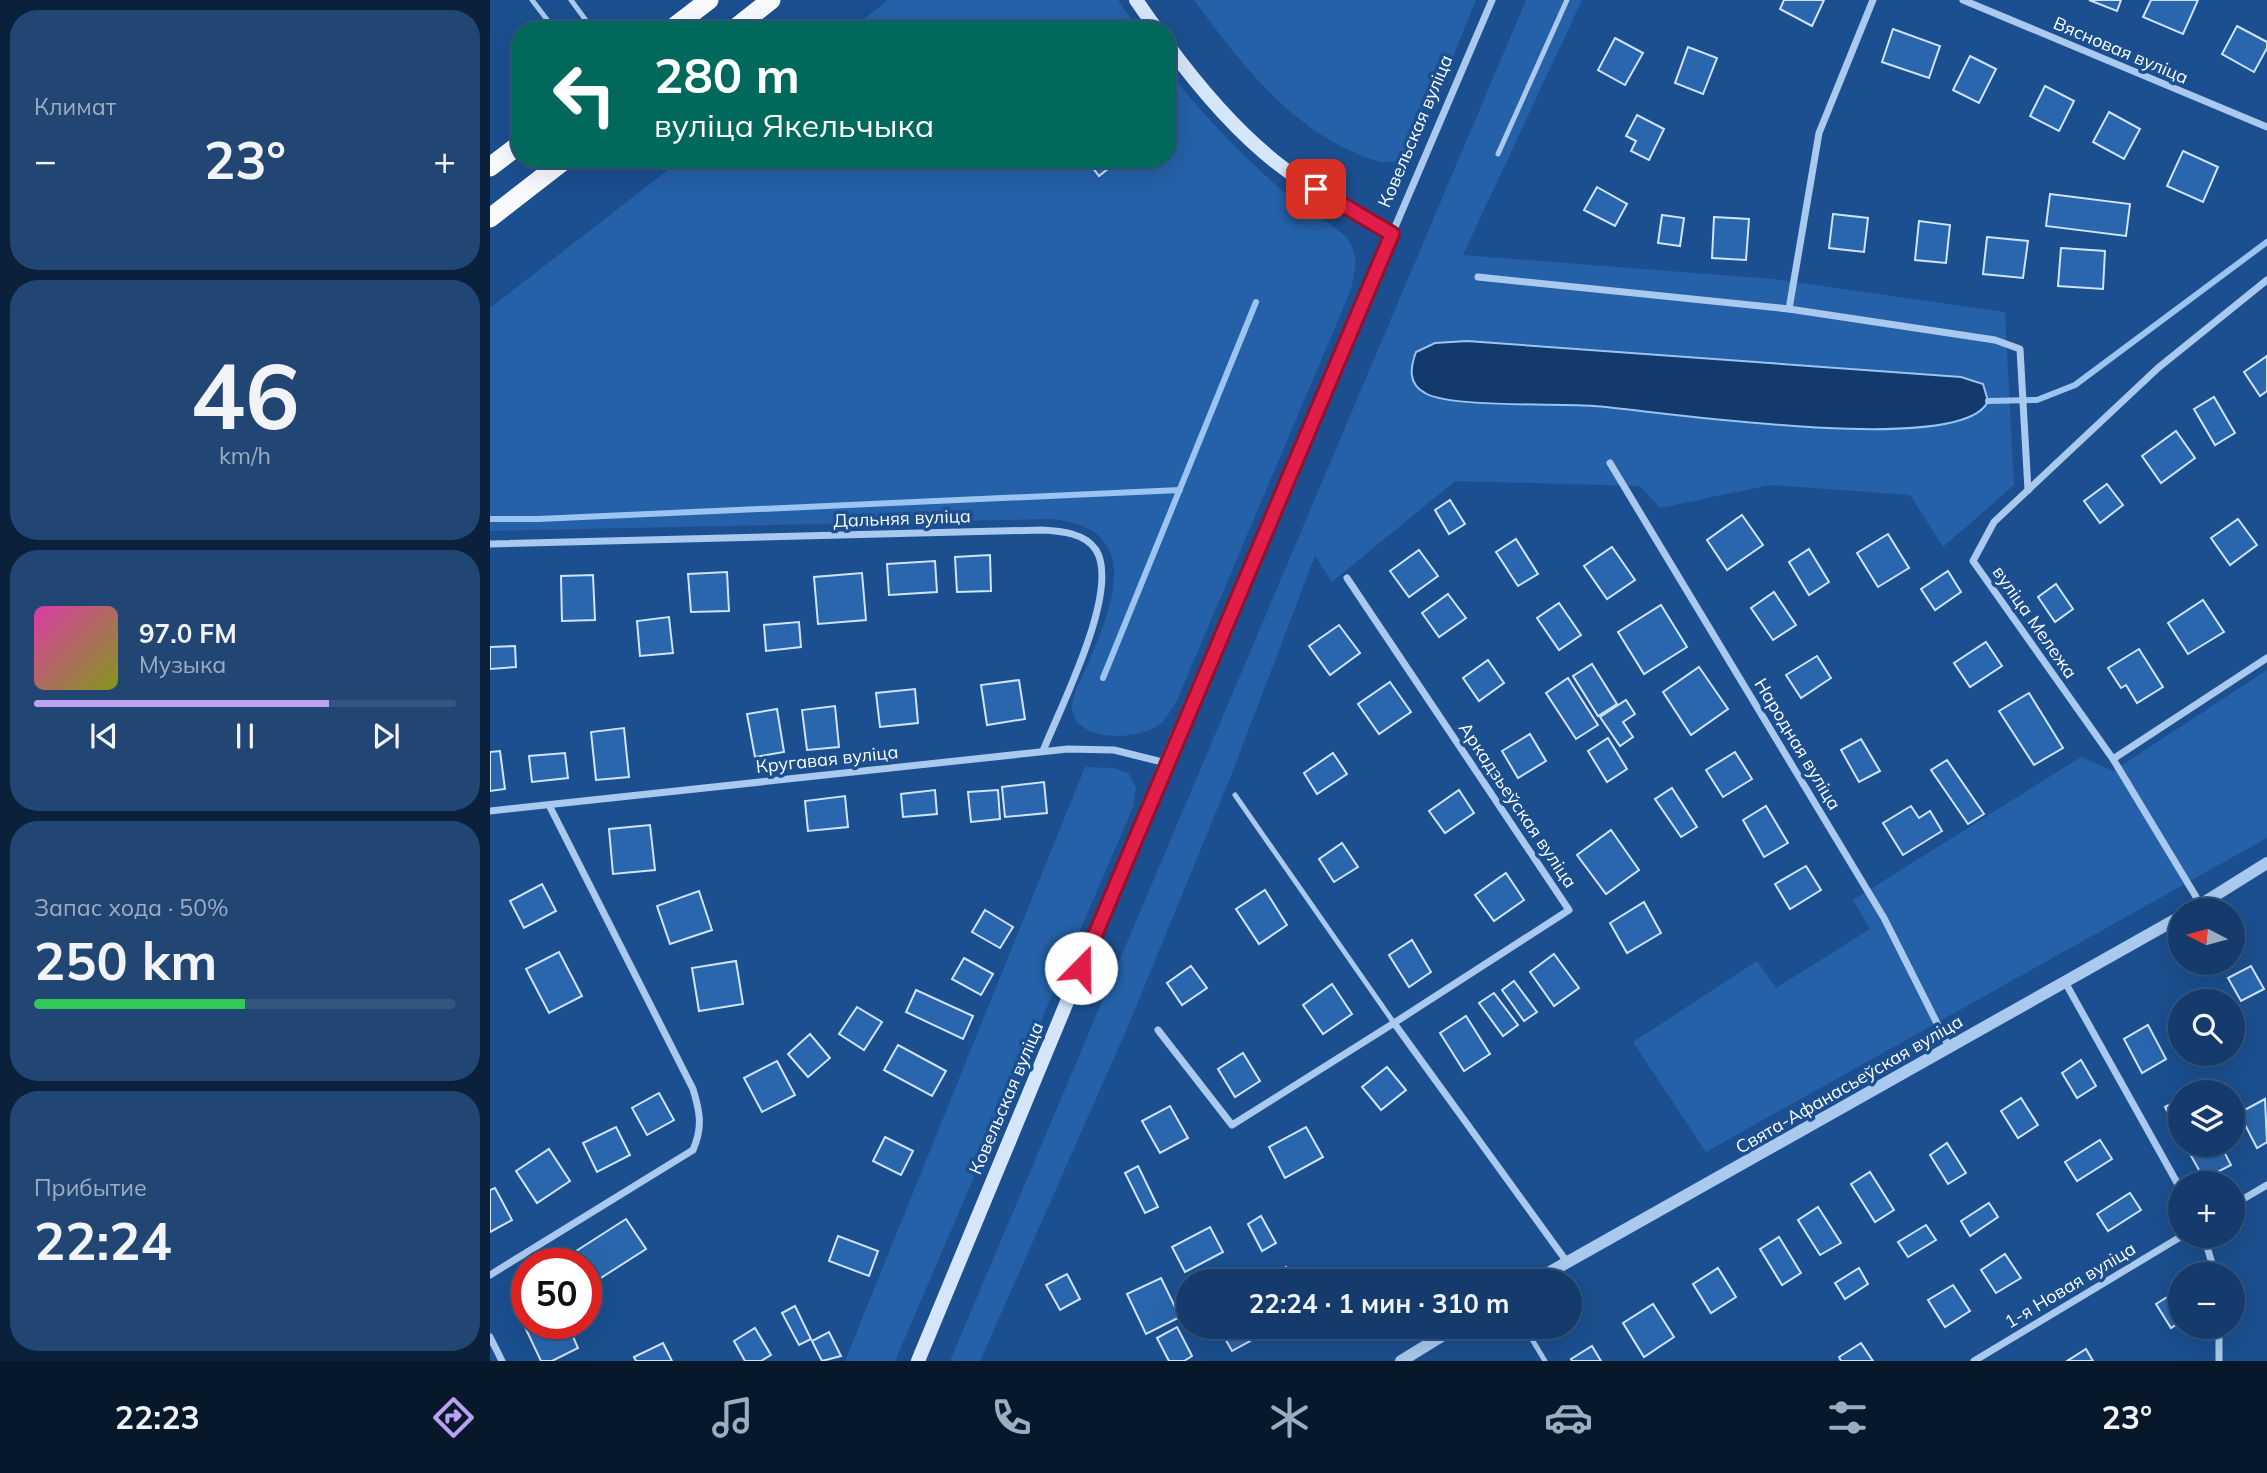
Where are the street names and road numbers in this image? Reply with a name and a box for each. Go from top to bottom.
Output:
street label: Вясновая вуліца [2050,11,2192,89]
street label: Ковельская вуліца [1373,51,1457,211]
street label: Дальняя вуліца [833,504,971,532]
street label: вуліца Мележа [1988,561,2082,683]
street label: Народная вуліца [1750,674,1846,814]
street label: Аркадзьеўская вуліца [1454,718,1582,892]
street label: Кругавая вуліца [755,740,899,778]
street label: Свята-Афанасьеўская вуліца [1731,1009,1967,1159]
street label: Ковельская вуліца [964,1018,1048,1178]
street label: 1-я Новая вуліца [2000,1237,2140,1333]

